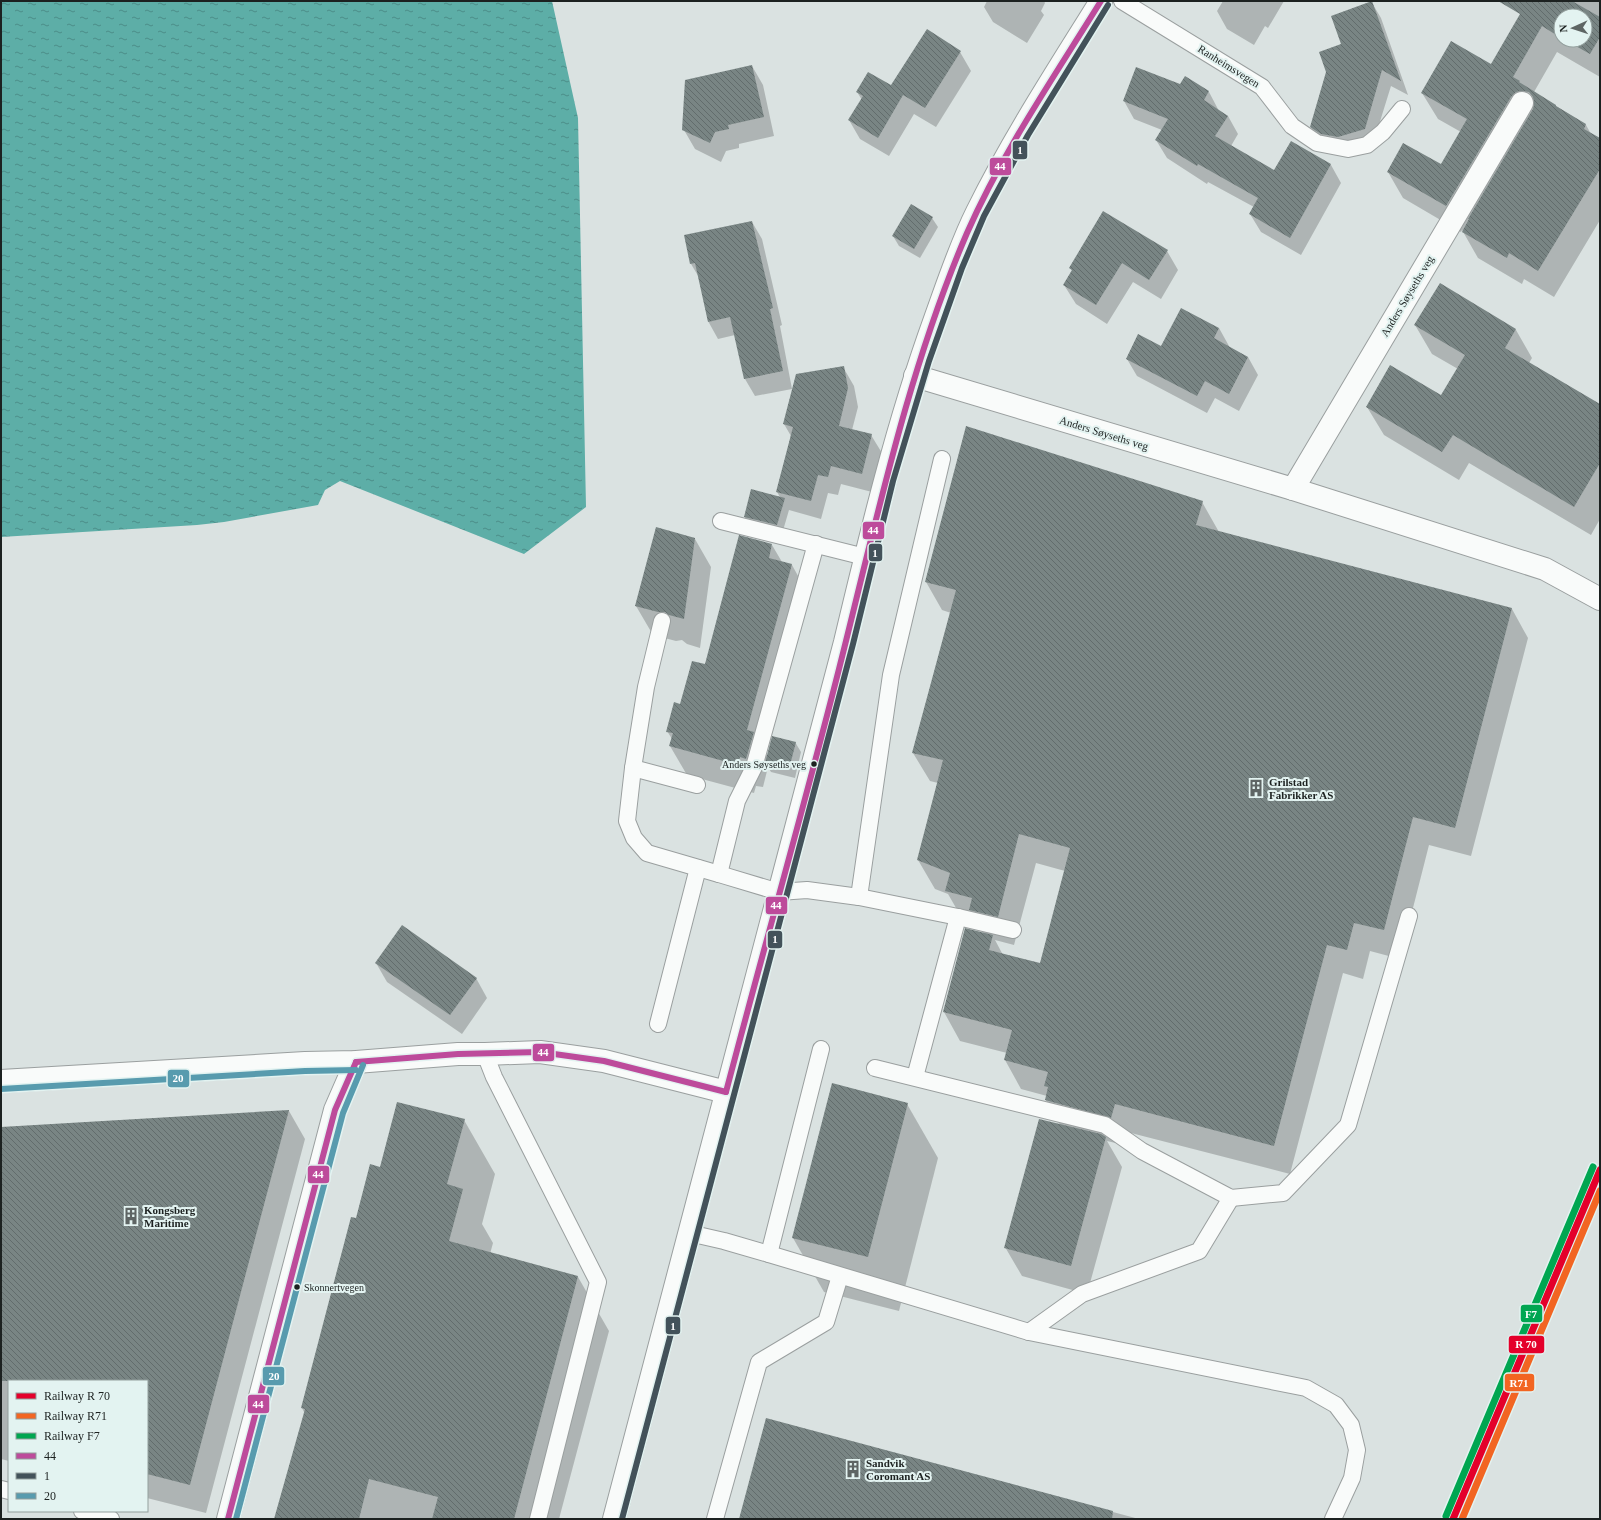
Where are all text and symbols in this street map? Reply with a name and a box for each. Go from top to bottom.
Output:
north arrow [1553,8,1593,48]
text: N [1557,24,1569,33]
street label: Ranheimsvegen [1196,42,1262,90]
line badge: 1 [1012,140,1028,160]
text: 1 [1017,144,1023,156]
line badge: 44 [989,157,1012,176]
text: 44 [995,160,1006,172]
street label: Anders Søyseths veg [1378,253,1436,339]
street label: Anders Søyseths veg [1058,414,1150,452]
line badge: 44 [862,521,885,540]
text: 44 [868,524,879,536]
line badge: 1 [868,543,883,562]
text: 1 [872,547,878,559]
place label: Anders Søyseths veg [722,759,806,770]
marker: Anders Søyseths veg [809,759,819,769]
place label: Grilstad Fabrikker AS [1269,776,1333,801]
building icon: Grilstad Fabrikker AS [1246,778,1266,798]
line badge: 44 [765,896,788,915]
text: 44 [771,899,782,911]
line badge: 1 [767,930,783,949]
text: 1 [772,933,778,945]
line badge: 44 [532,1043,555,1062]
text: 44 [538,1046,549,1058]
line badge: 20 [167,1069,190,1088]
text: 20 [173,1072,184,1084]
line badge: 44 [307,1165,330,1184]
text: 44 [313,1168,324,1180]
place label: Kongsberg Maritime [144,1204,196,1229]
building icon: Kongsberg Maritime [121,1206,141,1226]
marker: Skonnertvegen [292,1282,302,1292]
place label: Skonnertvegen [304,1282,364,1293]
line badge: F7 [1520,1304,1543,1323]
text: F7 [1525,1308,1538,1320]
line badge: 1 [665,1316,681,1335]
text: 1 [670,1320,676,1332]
line badge: R 70 [1508,1335,1545,1354]
text: R 70 [1515,1338,1537,1350]
line badge: 20 [262,1366,285,1386]
text: 20 [269,1370,280,1382]
line badge: R71 [1504,1373,1535,1392]
text: R71 [1510,1377,1528,1389]
legend [8,1380,148,1512]
text: Railway R 70 [44,1389,110,1403]
line badge: 44 [247,1394,270,1414]
text: 44 [253,1398,264,1410]
text: Railway R71 [44,1409,107,1423]
text: Railway F7 [44,1429,100,1443]
text: 44 [44,1449,56,1463]
place label: Sandvik Coromant AS [866,1457,930,1482]
building icon: Sandvik Coromant AS [843,1459,863,1479]
text: 1 [44,1469,50,1483]
text: 20 [44,1489,56,1503]

